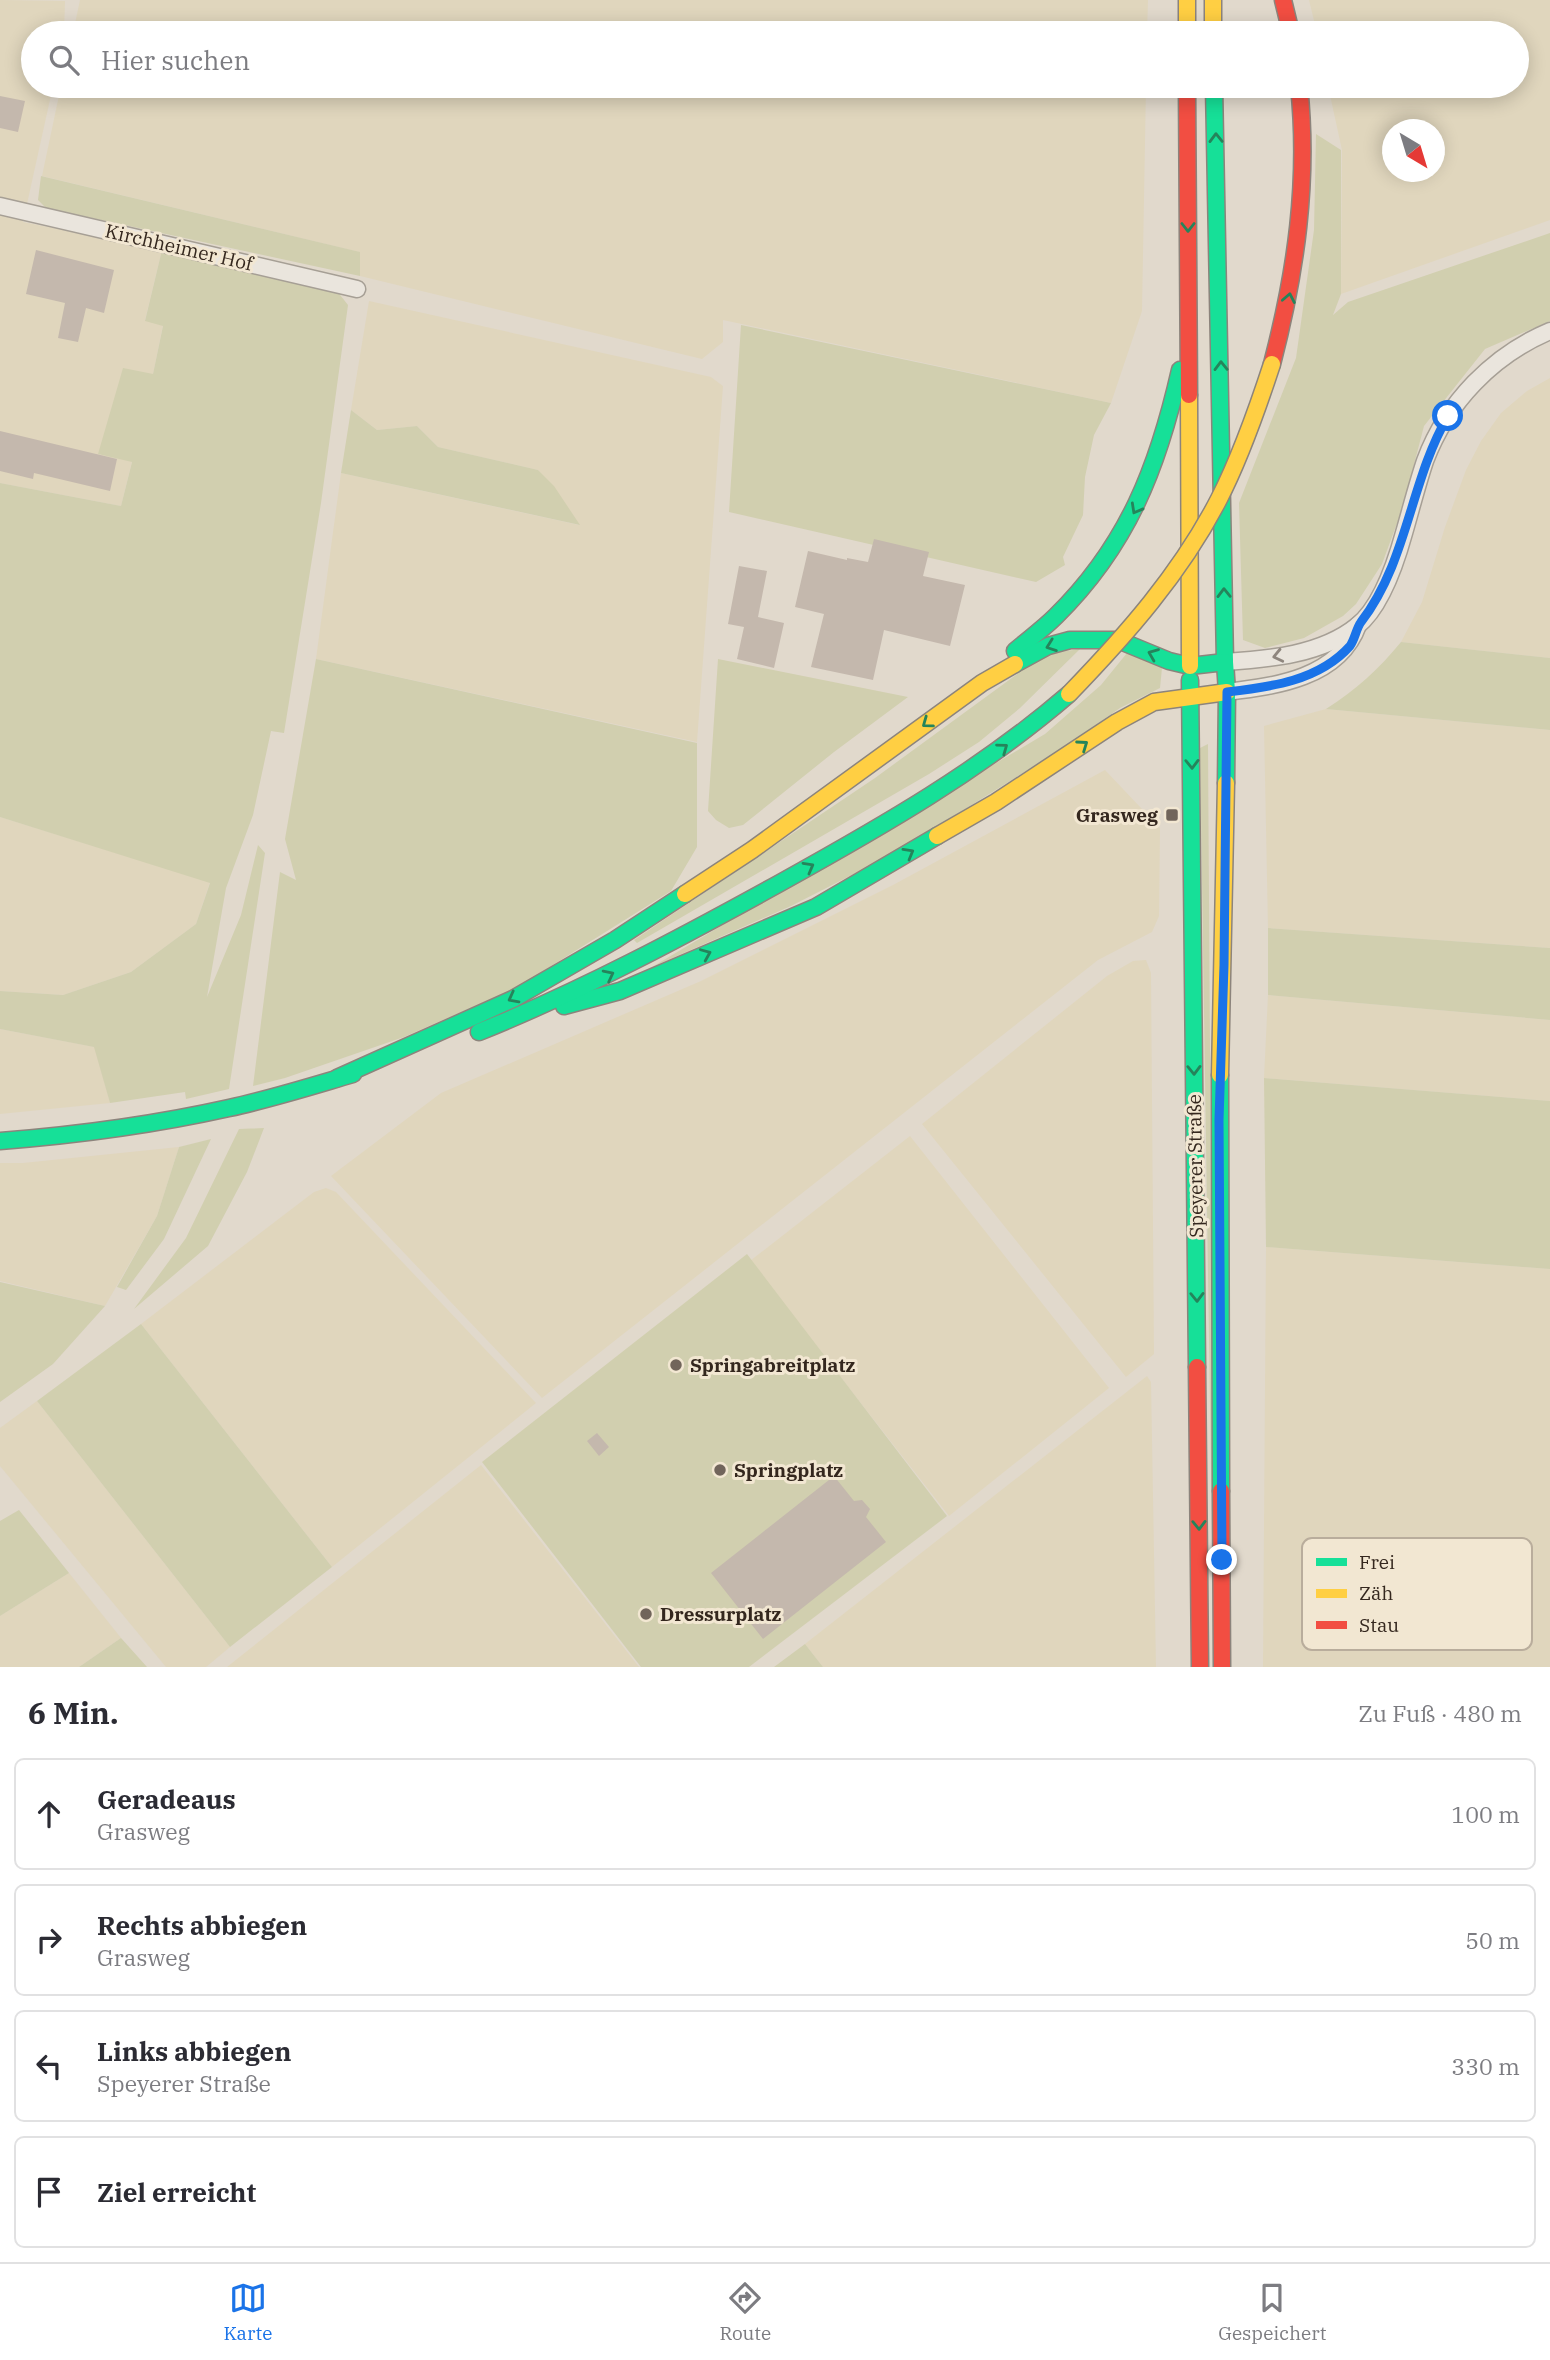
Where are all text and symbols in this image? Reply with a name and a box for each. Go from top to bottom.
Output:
search box [21,21,1529,98]
icon: search [45,41,83,79]
text: Hier suchen [101,43,250,77]
north arrow [1382,119,1445,182]
one-way arrow [1208,133,1223,144]
street label: Kirchheimer Hof [103,218,257,276]
one-way arrow [1180,223,1196,233]
one-way arrow [1280,292,1295,304]
one-way arrow [1213,360,1228,371]
route start [1432,400,1463,431]
one-way arrow [1131,502,1144,515]
one-way arrow [1217,588,1232,599]
one-way arrow [1045,638,1057,652]
one-way arrow [1272,648,1284,662]
one-way arrow [1148,649,1160,663]
one-way arrow [922,715,934,727]
one-way arrow [1075,741,1088,753]
one-way arrow [995,744,1008,756]
one-way arrow [1184,759,1199,770]
place label: Grasweg [1076,803,1158,827]
marker: Grasweg [1164,807,1180,823]
one-way arrow [901,848,914,861]
one-way arrow [802,862,814,875]
one-way arrow [698,948,711,962]
one-way arrow [602,969,614,983]
one-way arrow [507,990,520,1004]
one-way arrow [1186,1065,1202,1076]
street label: Speyerer Straße [1182,1094,1208,1238]
one-way arrow [1189,1292,1204,1303]
place label: Springabreitplatz [690,1353,856,1377]
marker: Springabreitplatz [668,1357,684,1373]
place label: Springplatz [734,1458,843,1482]
marker: Springplatz [712,1462,728,1478]
one-way arrow [1191,1520,1207,1531]
legend [1302,1538,1532,1650]
route end [1206,1544,1237,1575]
text: Frei [1359,1550,1395,1574]
text: Zäh [1359,1581,1393,1605]
place label: Dressurplatz [660,1602,781,1626]
marker: Dressurplatz [638,1606,654,1622]
text: Stau [1359,1613,1399,1637]
text: 6 Min. [28,1693,119,1732]
text: Zu Fuß · 480 m [1358,1698,1522,1728]
text: Geradeaus [97,1782,236,1816]
icon: ahead [30,1795,68,1833]
text: 100 m [1451,1799,1520,1829]
text: Grasweg [97,1816,190,1846]
text: Rechts abbiegen [97,1908,307,1942]
icon: right [30,1921,68,1959]
text: 50 m [1465,1925,1520,1955]
text: Grasweg [97,1942,190,1972]
text: Links abbiegen [97,2034,292,2068]
icon: left [30,2047,68,2085]
text: 330 m [1451,2051,1520,2081]
text: Speyerer Straße [97,2068,271,2098]
icon: arrive [30,2173,68,2211]
text: Ziel erreicht [97,2175,256,2209]
tab: Karte [223,2279,272,2345]
tab: Route [719,2279,771,2345]
tab: Gespeichert [1218,2279,1327,2345]

